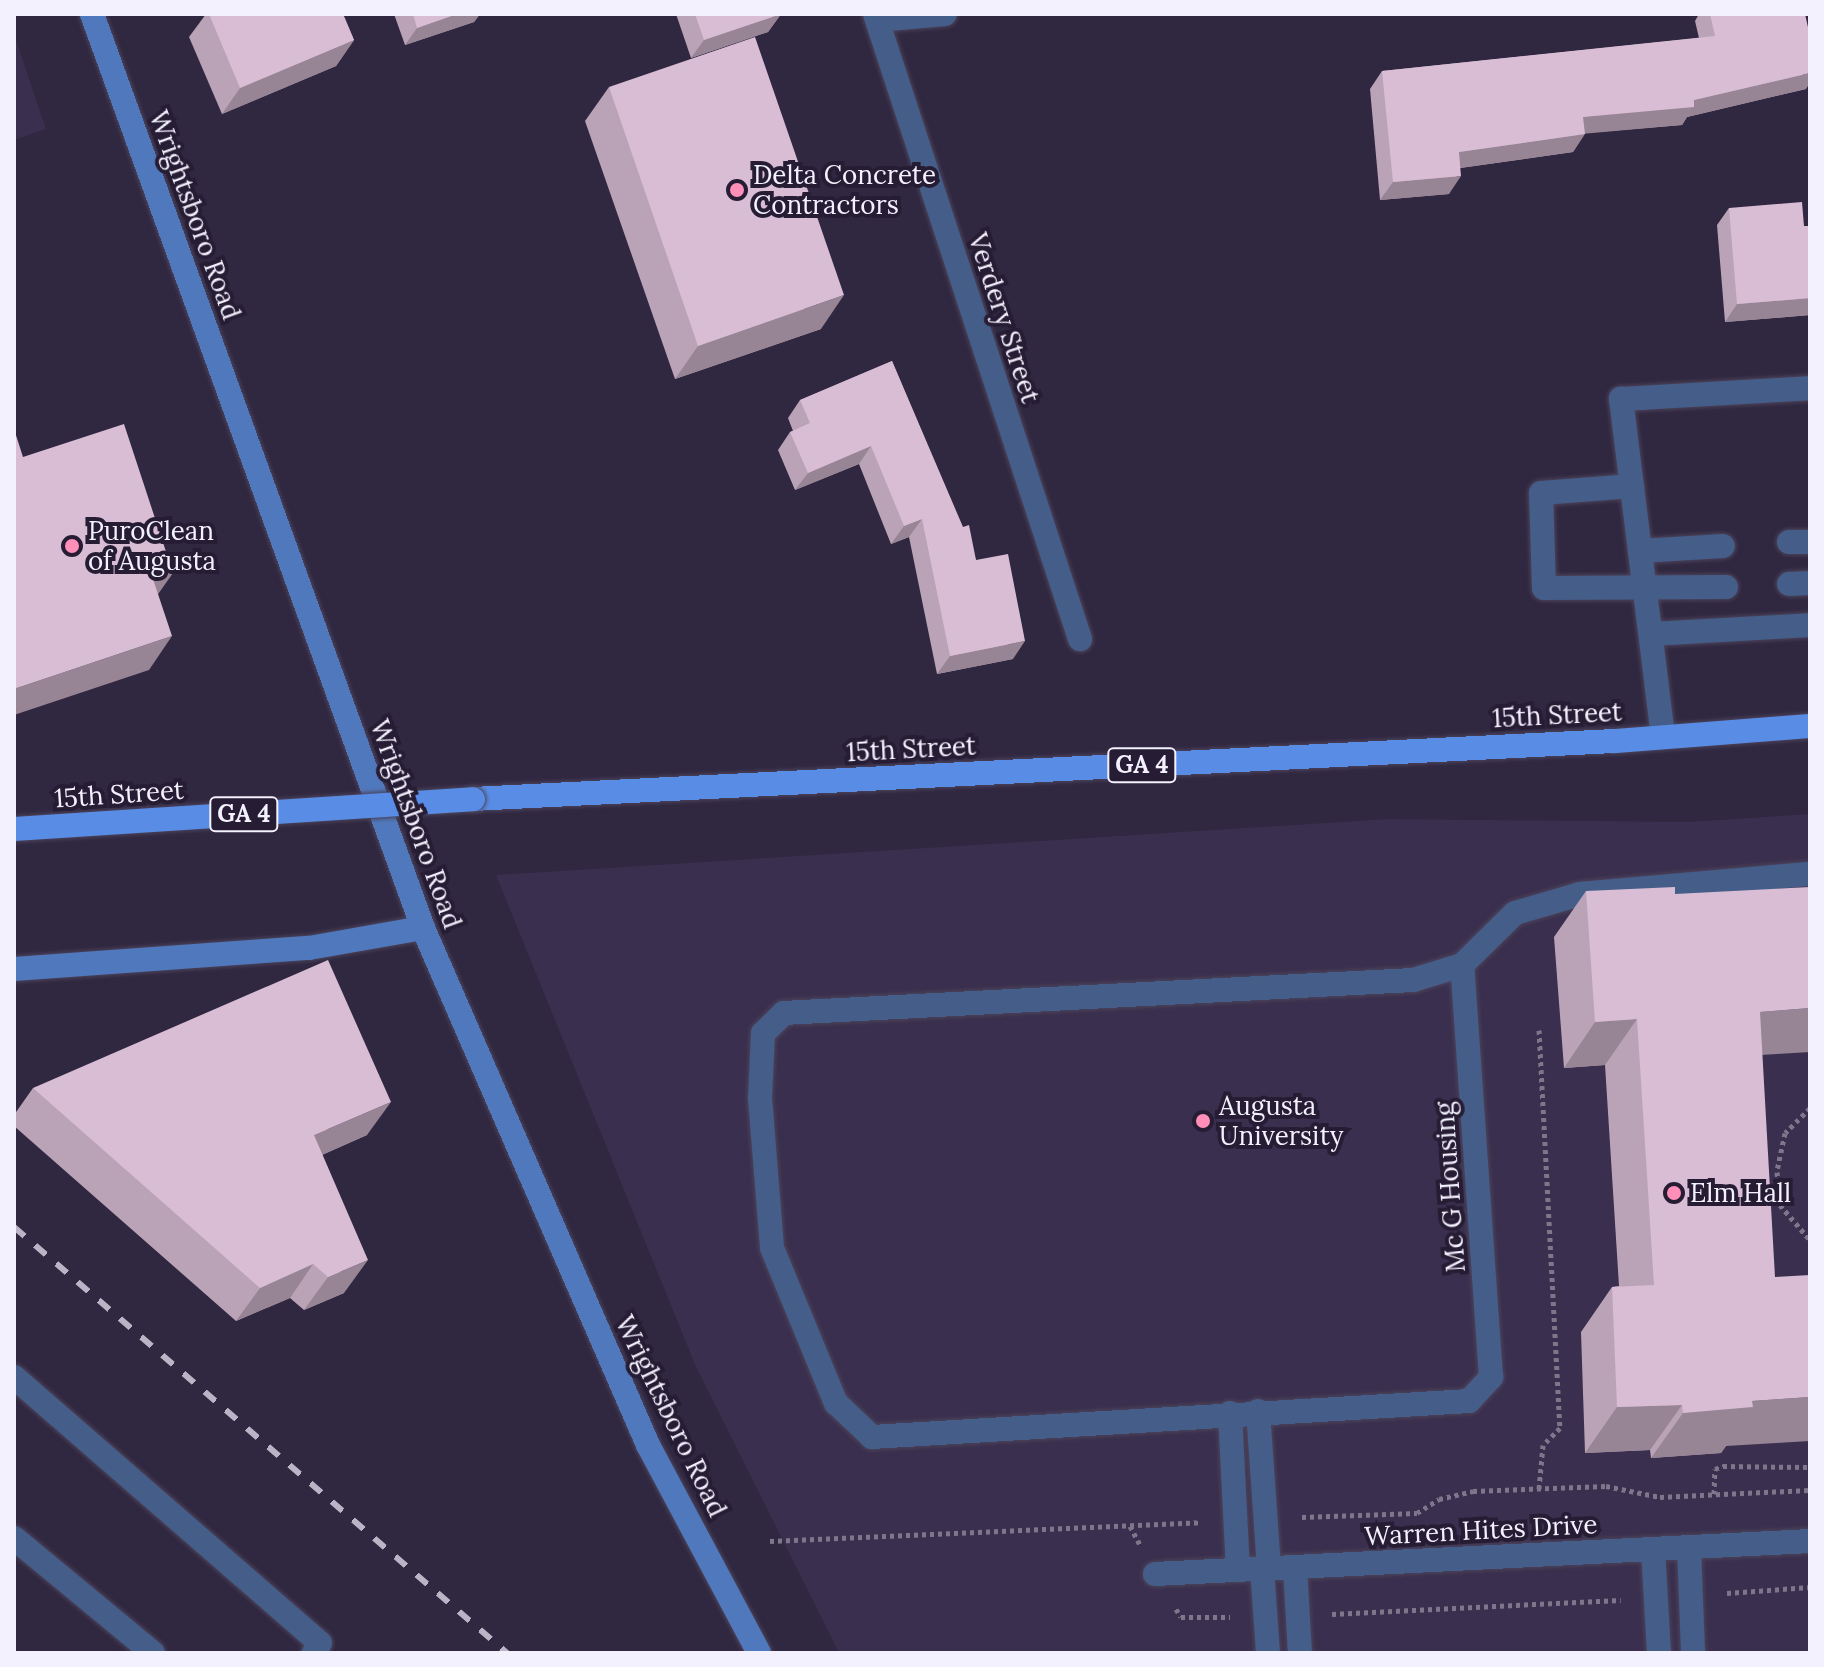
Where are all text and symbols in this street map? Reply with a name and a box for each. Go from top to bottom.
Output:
street label: Wrightsboro Road [143,106,247,324]
place label: Delta Concrete Contractors [753,159,936,220]
marker: Delta Concrete Contractors [728,181,746,199]
street label: Verdery Street [962,229,1046,407]
place label: PuroClean of Augusta [88,515,216,576]
marker: PuroClean of Augusta [63,537,81,555]
street label: 15th Street [1491,696,1623,734]
street label: Wrightsboro Road [364,715,468,933]
street label: 15th Street [845,730,977,768]
road number: GA 4 [1106,745,1178,785]
street label: 15th Street [53,774,185,814]
road number: GA 4 [208,794,280,834]
place label: Augusta University [1219,1090,1344,1152]
street label: Mc G Housing [1428,1101,1472,1273]
marker: Augusta University [1194,1112,1212,1130]
place label: Elm Hall [1690,1177,1791,1209]
marker: Elm Hall [1665,1184,1683,1202]
street label: Wrightsboro Road [609,1310,733,1522]
street label: Warren Hites Drive [1364,1508,1598,1552]

